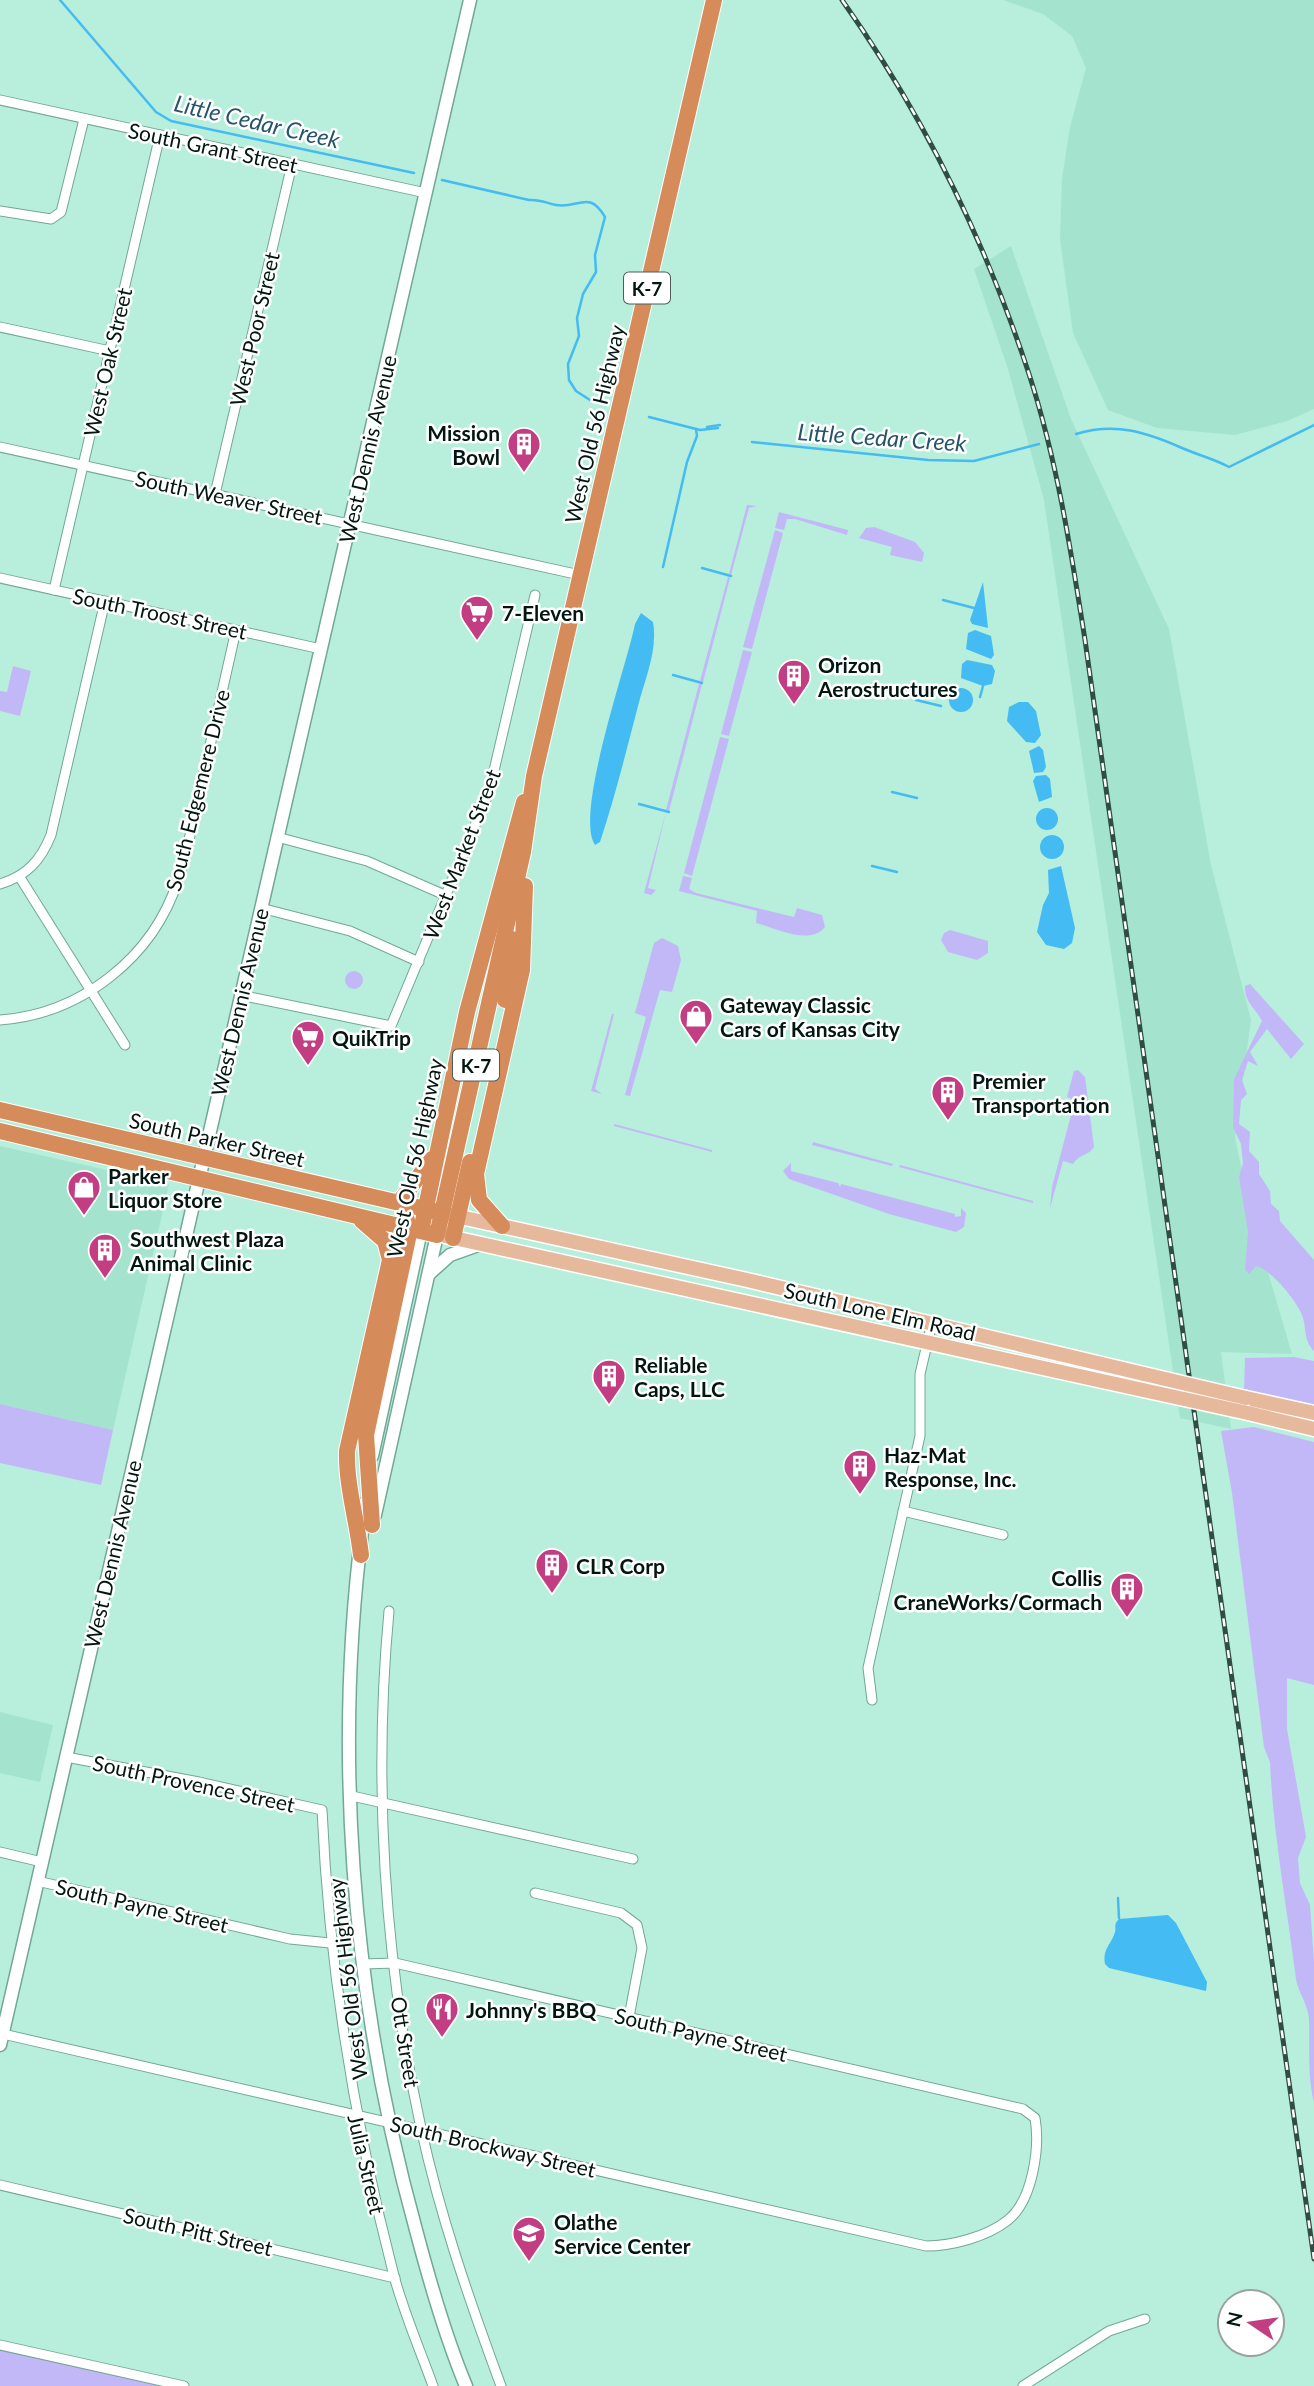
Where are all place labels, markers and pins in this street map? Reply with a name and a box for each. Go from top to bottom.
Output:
place label: Mission Bowl [427,420,500,469]
building icon: Mission Bowl [505,425,543,474]
supermarket icon: 7-Eleven [458,593,496,642]
place label: 7-Eleven [502,600,584,625]
place label: Orizon Aerostructures [817,652,958,701]
building icon: Orizon Aerostructures [775,657,813,706]
place label: Gateway Classic Cars of Kansas City [720,992,901,1041]
shop icon: Gateway Classic Cars of Kansas City [677,997,715,1046]
supermarket icon: QuikTrip [289,1018,327,1067]
place label: QuikTrip [332,1025,411,1050]
place label: Premier Transportation [972,1068,1109,1117]
building icon: Premier Transportation [929,1073,967,1122]
place label: Parker Liquor Store [108,1163,222,1212]
shop icon: Parker Liquor Store [65,1168,103,1217]
place label: Southwest Plaza Animal Clinic [129,1226,284,1275]
building icon: Southwest Plaza Animal Clinic [86,1231,124,1280]
place label: Reliable Caps, LLC [634,1352,725,1401]
building icon: Reliable Caps, LLC [590,1357,628,1406]
place label: Haz-Mat Response, Inc. [884,1442,1017,1491]
building icon: Haz-Mat Response, Inc. [841,1447,879,1496]
building icon: CLR Corp [533,1546,571,1595]
place label: CLR Corp [576,1553,665,1578]
place label: Collis CraneWorks/Cormach [894,1565,1102,1614]
building icon: Collis CraneWorks/Cormach [1108,1570,1146,1619]
restaurant icon: Johnny's BBQ [423,1990,461,2039]
place label: Johnny's BBQ [466,1997,596,2022]
place label: Olathe Service Center [554,2209,691,2258]
school or university icon: Olathe Service Center [510,2214,548,2263]

